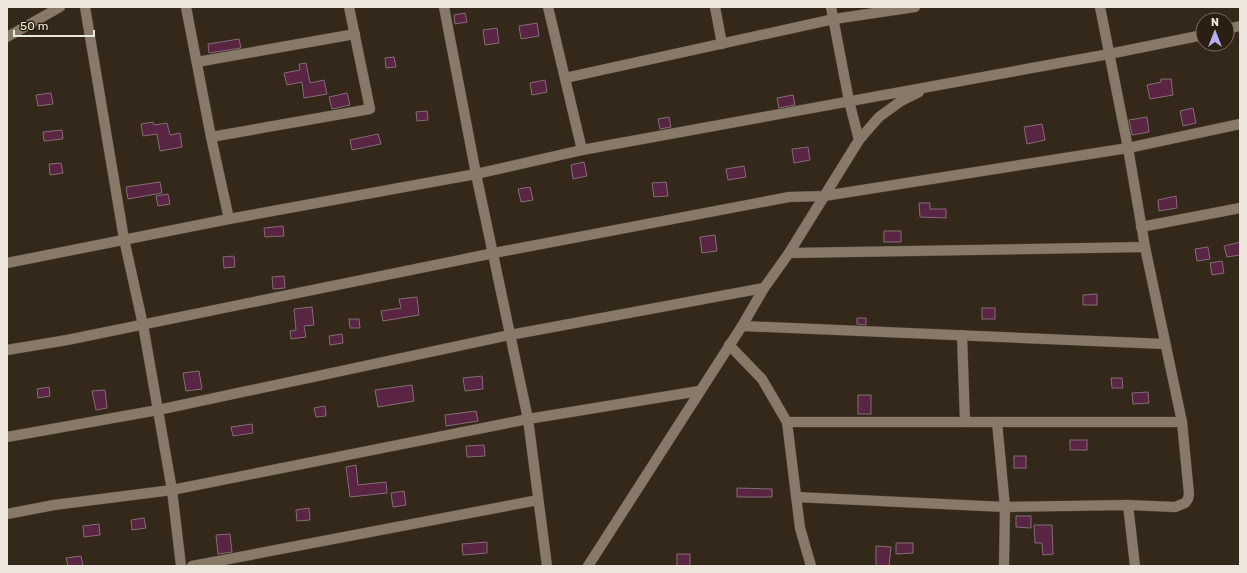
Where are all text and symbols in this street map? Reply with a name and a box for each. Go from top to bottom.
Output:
scale bar [14,12,94,38]
north arrow [1195,12,1235,52]
text: N [1211,16,1219,29]
text: 50 m [20,19,48,33]

